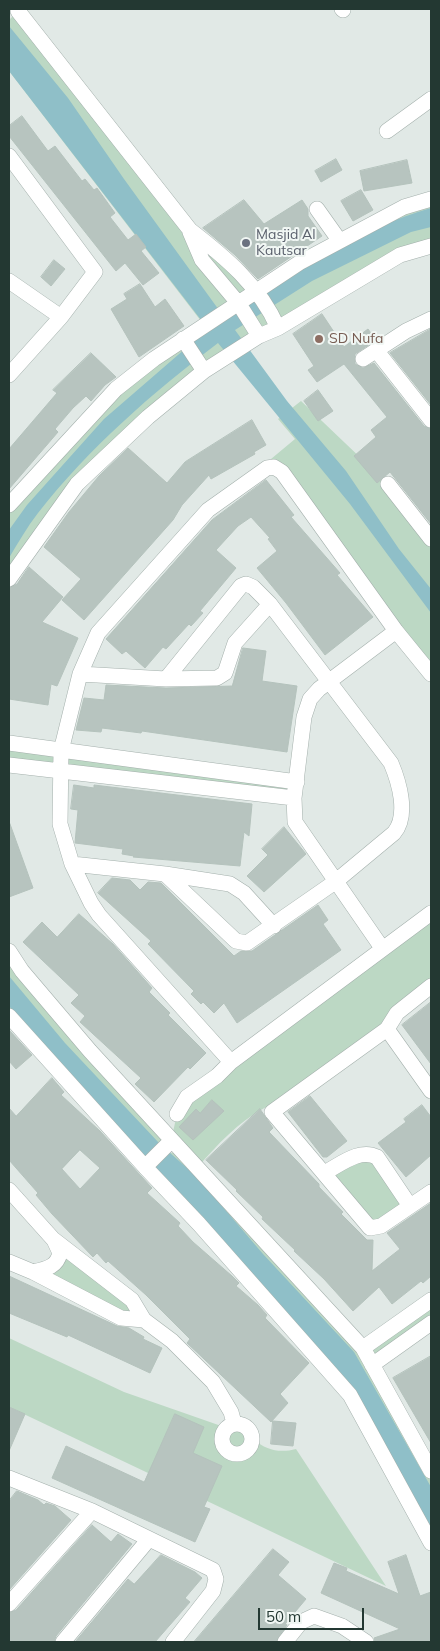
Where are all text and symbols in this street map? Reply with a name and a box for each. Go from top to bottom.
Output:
place label: Masjid Al Kautsar [256,227,316,260]
marker: Masjid Al Kautsar [240,237,252,249]
place label: SD Nufa [329,331,383,347]
marker: SD Nufa [313,333,325,345]
scale bar [260,1598,366,1630]
text: 50 m [266,1607,301,1626]

